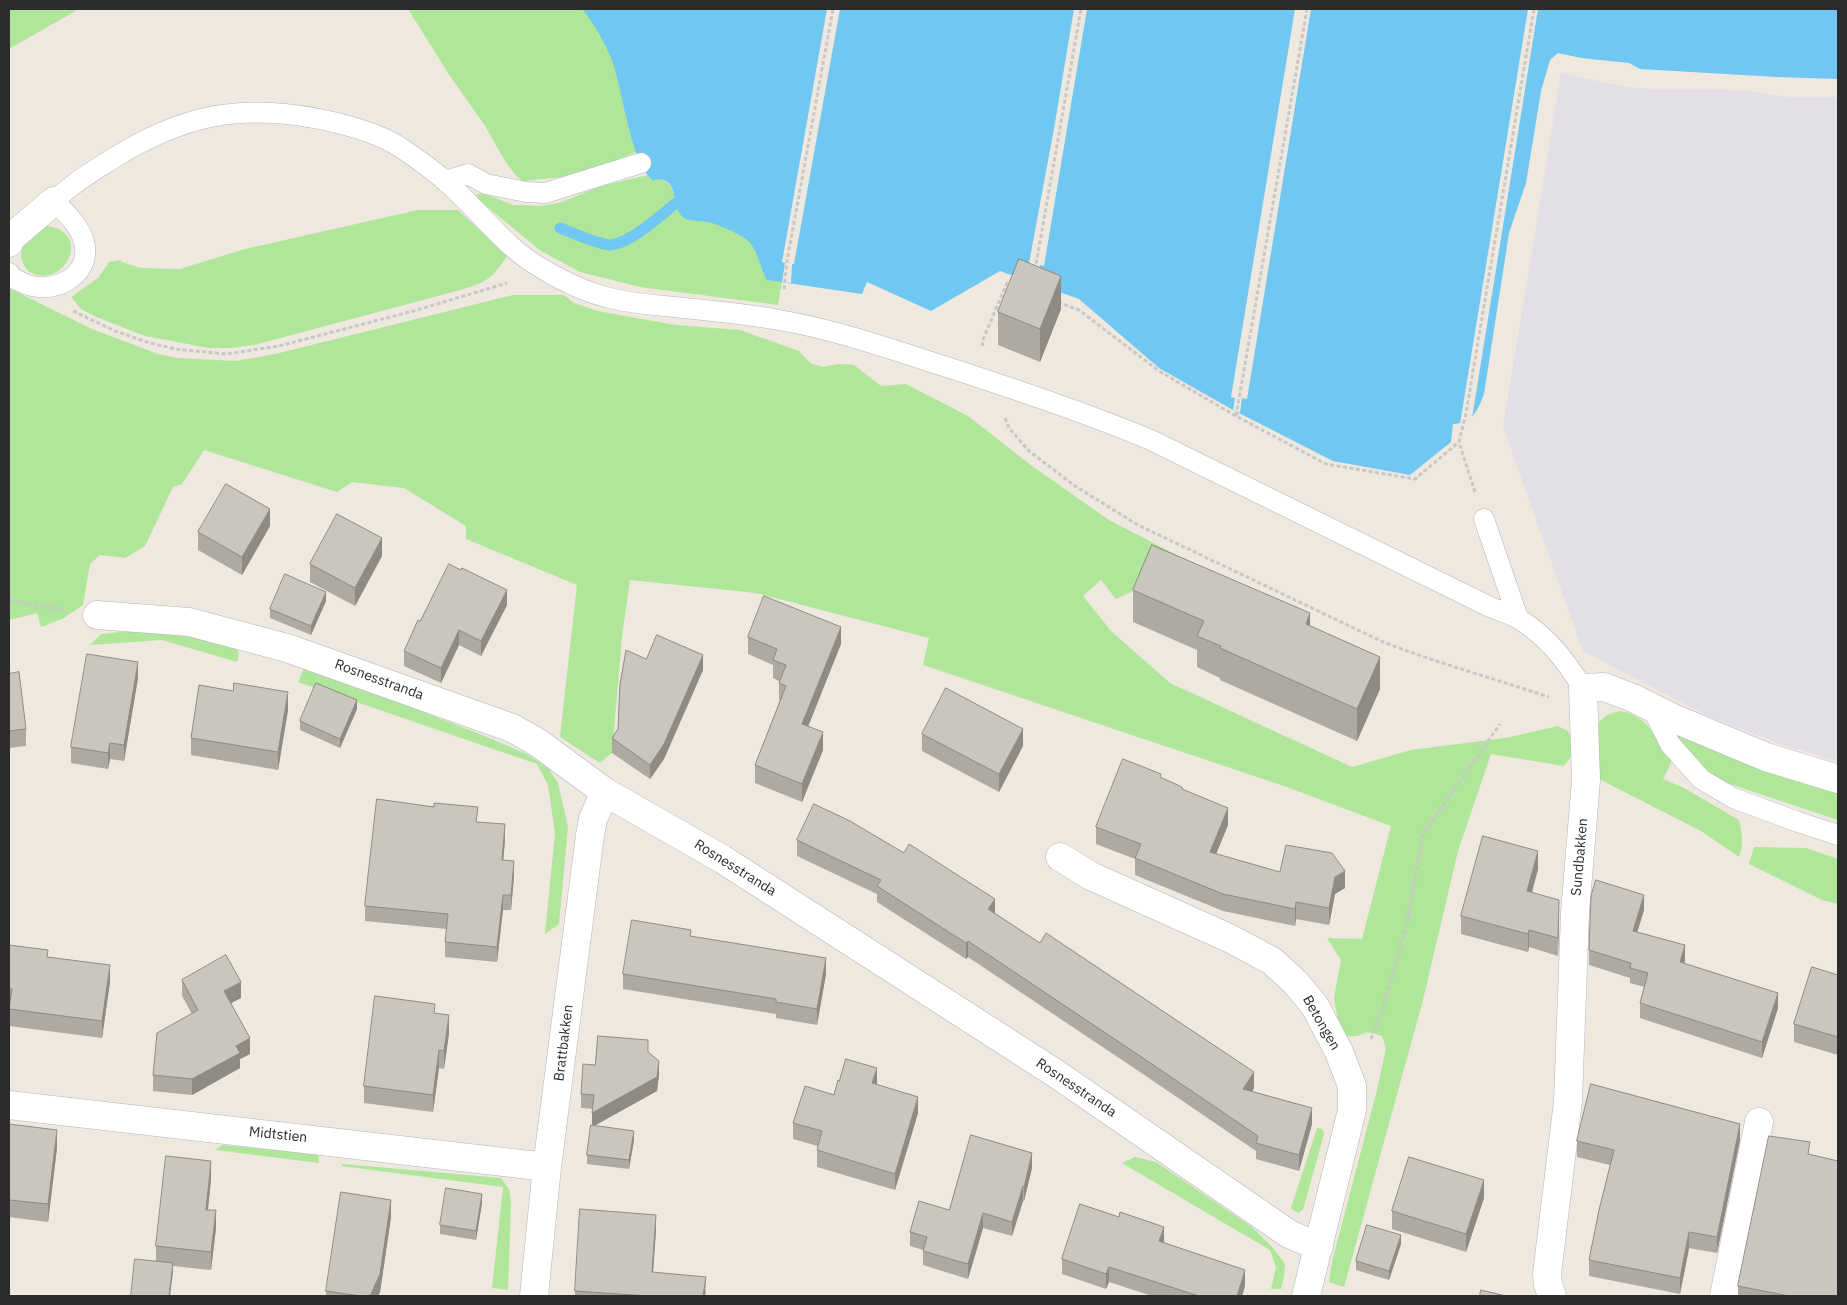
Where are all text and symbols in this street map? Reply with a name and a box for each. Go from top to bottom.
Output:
street label: Rosnesstranda [332,656,426,704]
street label: Sundbakken [1568,817,1592,897]
street label: Rosnesstranda [691,836,779,900]
street label: Betongen [1299,993,1343,1053]
street label: Brattbakken [551,1004,577,1082]
street label: Rosnesstranda [1033,1055,1119,1121]
street label: Midtstien [248,1124,308,1146]

